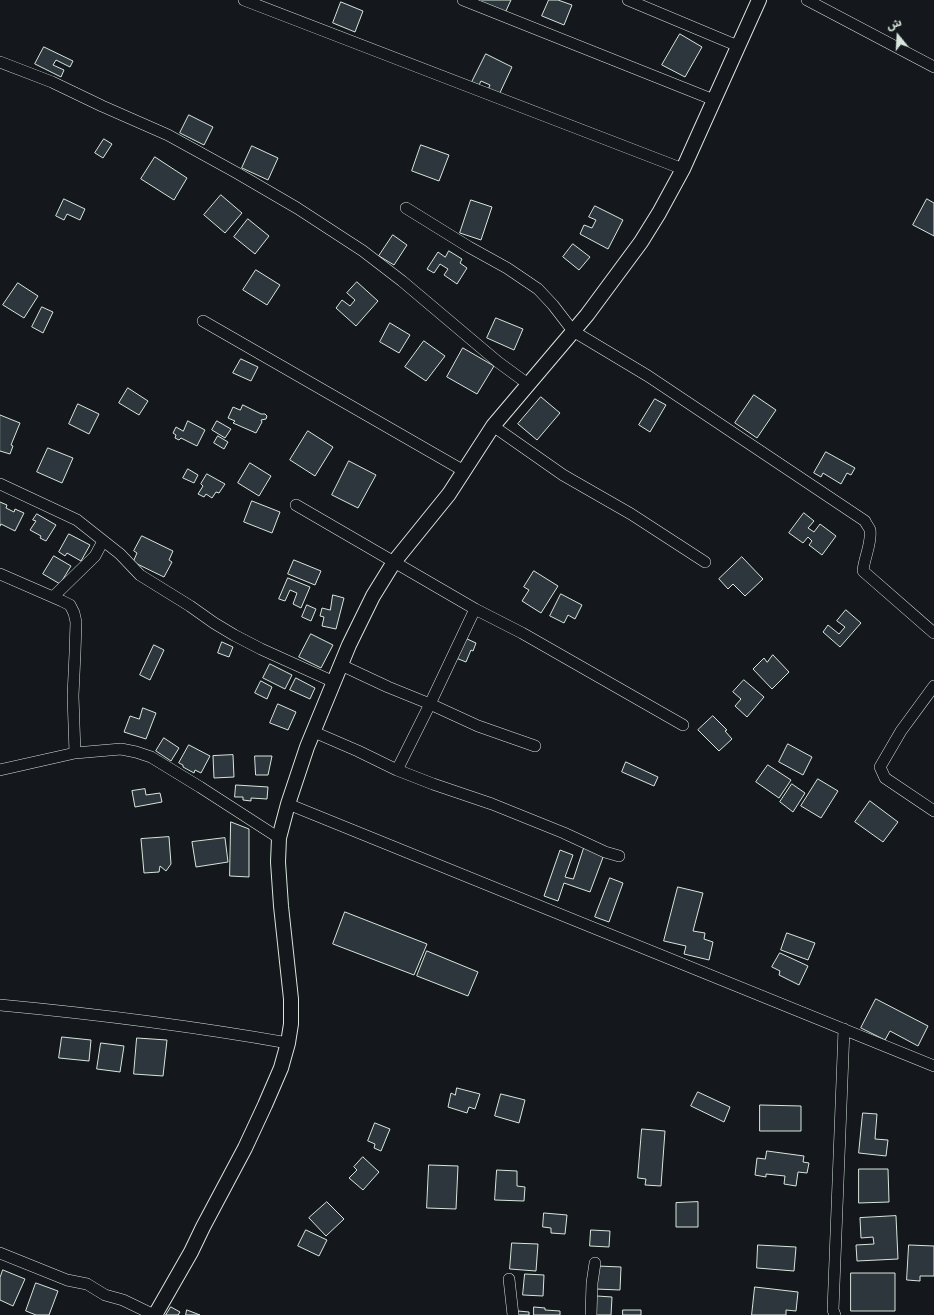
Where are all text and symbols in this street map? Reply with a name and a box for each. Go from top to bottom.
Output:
north arrow [878,16,918,56]
text: ش [885,16,903,33]

